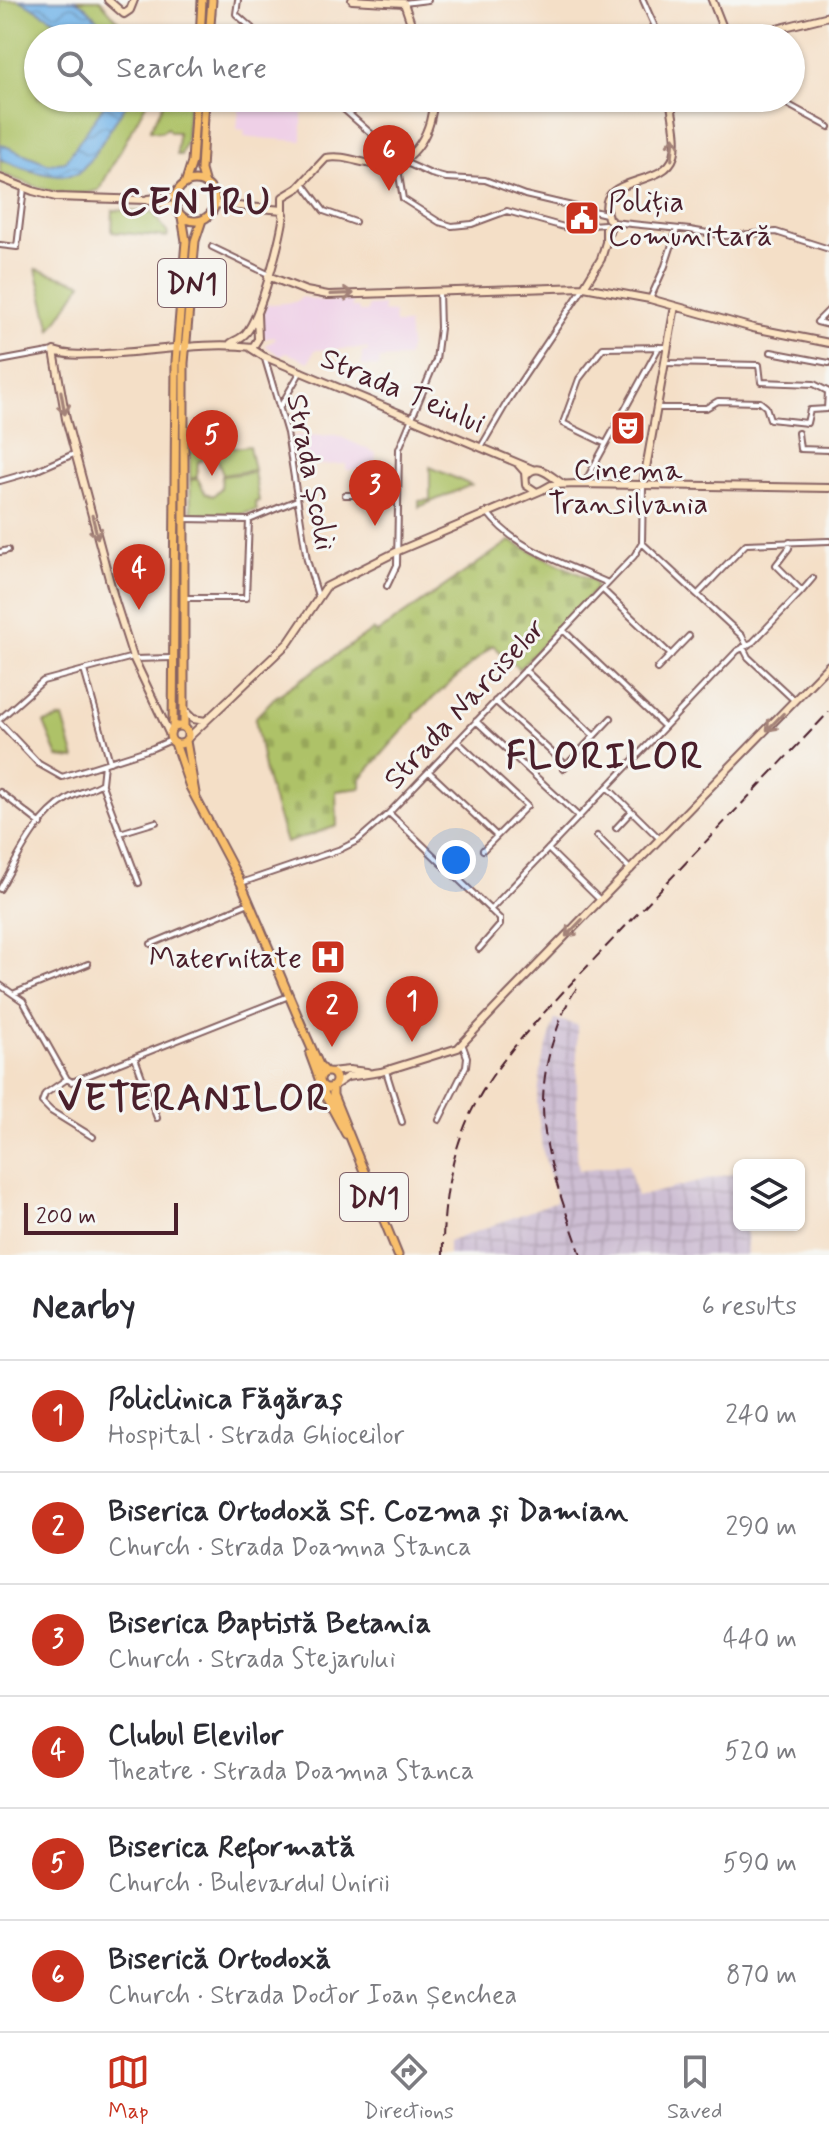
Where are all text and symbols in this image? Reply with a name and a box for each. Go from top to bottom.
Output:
search box [24,24,805,112]
icon: search [52,46,96,90]
text: Search here [116,49,267,88]
pin: 6 [363,125,415,191]
one-way arrow [665,135,680,162]
district label: CENTRU [119,179,273,228]
place label: Poliția Comunitară [608,183,773,256]
public building icon: Poliția Comunitară [563,199,601,237]
road number: DN1 [158,259,226,307]
one-way arrow [328,286,355,301]
street label: Strada Teiului [314,339,490,443]
one-way arrow [56,389,71,415]
street label: Strada Școlii [276,391,345,554]
theatre icon: Cinema Transilvania [609,409,647,447]
pin: 5 [186,410,238,476]
place label: Cinema Transilvania [548,451,708,524]
pin: 3 [349,460,401,526]
one-way arrow [88,513,103,539]
pin: 4 [113,544,165,610]
street label: Strada Narciselor [375,610,555,798]
one-way arrow [766,712,785,731]
district label: FLORILOR [506,733,704,782]
your location [436,840,476,880]
one-way arrow [565,918,584,937]
hospital icon: Maternitate [309,938,347,976]
place label: Maternitate [149,939,302,978]
pin: 1 [386,976,438,1042]
pin: 2 [306,981,358,1047]
district label: VETERANILOR [58,1075,330,1124]
map controls [733,1159,805,1231]
button: layers [733,1159,805,1231]
road number: DN1 [340,1173,408,1221]
scale bar [24,1199,178,1235]
text: 200 m [36,1203,96,1231]
text: Nearby [32,1285,136,1330]
text: 6 results [702,1290,797,1324]
text: Policlinica Făgăraș [108,1380,343,1419]
text: 1 [52,1399,64,1433]
text: 240 m [725,1399,797,1433]
text: Hospital · Strada Ghioceilor [108,1419,404,1453]
text: Biserica Ortodoxă Sf. Cozma și Damian [108,1492,628,1531]
text: 2 [52,1511,64,1545]
text: 290 m [725,1511,797,1545]
text: Church · Strada Doamna Stanca [108,1531,472,1565]
text: Biserica Baptistă Betania [108,1604,431,1643]
text: 3 [52,1623,64,1657]
text: 440 m [723,1623,797,1657]
text: Church · Strada Stejarului [108,1643,396,1677]
text: Clubul Elevilor [108,1716,283,1755]
text: 4 [50,1735,66,1769]
text: 520 m [724,1735,797,1769]
text: Theatre · Strada Doamna Stanca [108,1755,474,1789]
text: Biserica Reformată [108,1828,355,1867]
text: 5 [50,1847,66,1881]
text: 590 m [723,1847,797,1881]
text: Church · Bulevardul Unirii [108,1867,390,1901]
text: Biserică Ortodoxă [108,1940,331,1979]
text: 6 [51,1959,65,1993]
text: 870 m [726,1959,797,1993]
text: Church · Strada Doctor Ioan Șenchea [108,1979,517,2013]
tab: Map [106,2050,150,2126]
tab: Directions [363,2050,454,2126]
tab: Saved [667,2050,722,2126]

